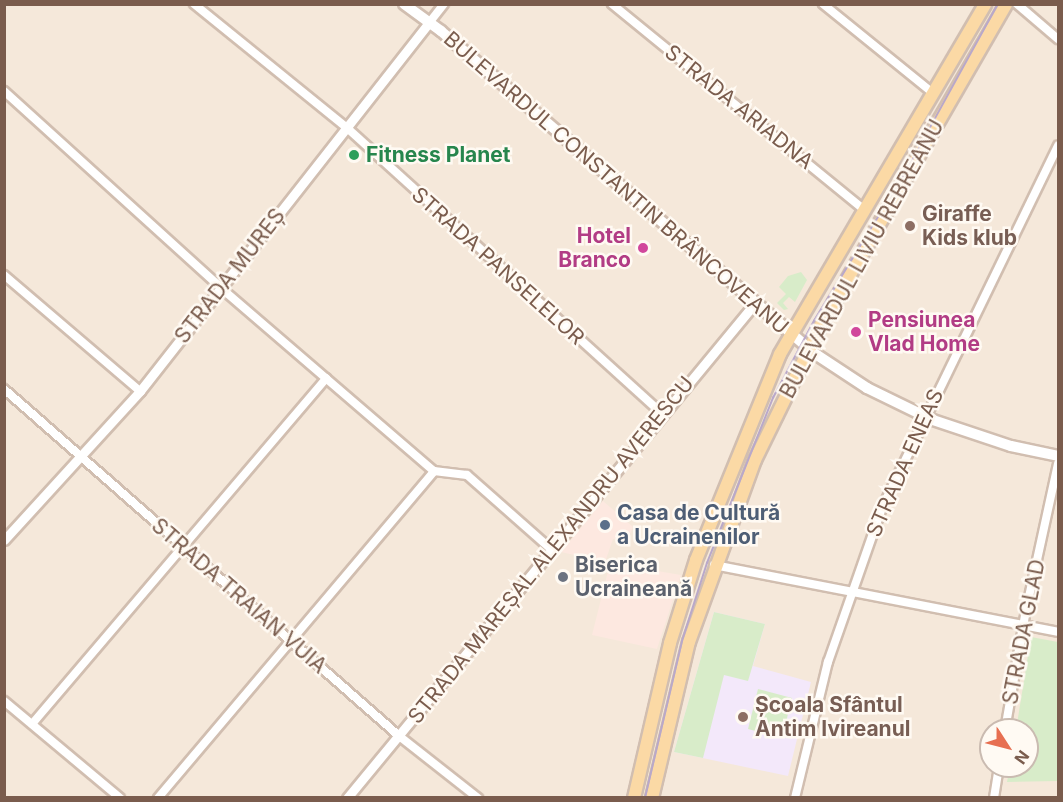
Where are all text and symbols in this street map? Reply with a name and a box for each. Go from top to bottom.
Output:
street label: BULEVARDUL CONSTANTIN BRÂNCOVEANU [438,26,794,340]
street label: STRADA ARIADNA [660,39,818,175]
street label: BULEVARDUL LIVIU REBREANU [775,115,949,403]
place label: Fitness Planet [366,142,511,168]
marker: Fitness Planet [347,148,361,162]
street label: STRADA PANSELELOR [407,182,589,350]
place label: Giraffe Kids klub [922,201,1017,251]
street label: STRADA MUREȘ [170,204,290,348]
marker: Giraffe Kids klub [903,219,917,233]
place label: Hotel Branco [558,223,631,273]
marker: Hotel Branco [636,241,650,255]
place label: Pensiunea Vlad Home [868,307,980,357]
marker: Pensiunea Vlad Home [849,325,863,339]
street label: STRADA MAREȘAL ALEXANDRU AVERESCU [403,371,699,729]
street label: STRADA ENEAS [861,385,949,541]
place label: Casa de Cultură a Ucrainenilor [617,500,780,550]
street label: STRADA TRAIAN VUIA [146,513,332,679]
marker: Casa de Cultură a Ucrainenilor [598,518,612,532]
place label: Biserica Ucraineană [575,552,692,602]
street label: STRADA GLAD [998,557,1050,707]
marker: Biserica Ucraineană [556,570,570,584]
place label: Școala Sfântul Antim Ivireanul [755,692,910,742]
marker: Școala Sfântul Antim Ivireanul [736,710,750,724]
north arrow [979,718,1039,778]
text: N [1010,747,1034,768]

